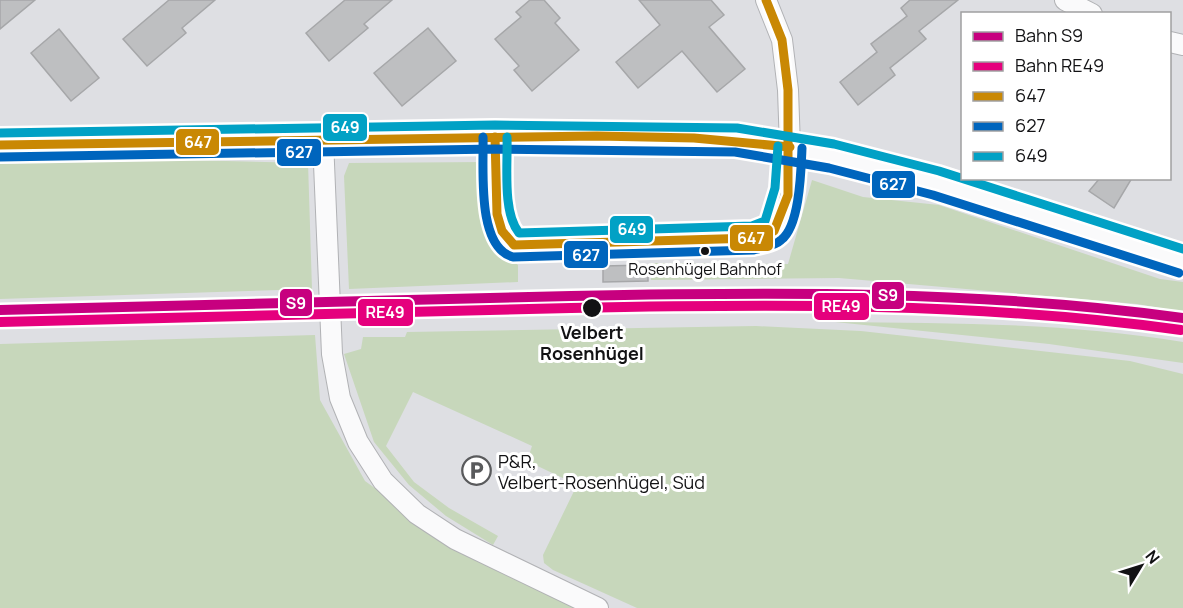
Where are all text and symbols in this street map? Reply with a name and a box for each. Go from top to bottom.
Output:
legend [961,12,1171,180]
text: Bahn S9 [1015,23,1083,47]
text: Bahn RE49 [1015,53,1104,77]
text: 647 [1015,83,1046,107]
line badge: 649 [322,113,368,142]
text: 627 [1015,113,1045,137]
text: 649 [330,116,360,138]
line badge: 647 [175,128,220,156]
text: 647 [184,131,212,153]
line badge: 627 [276,138,322,167]
text: 627 [285,141,313,163]
text: 649 [1015,143,1048,167]
line badge: 627 [871,170,916,199]
text: 627 [879,173,907,195]
line badge: 649 [609,215,654,244]
text: 649 [617,218,647,240]
line badge: 647 [729,224,774,252]
text: 647 [737,227,765,249]
line badge: 627 [563,240,609,269]
text: 627 [572,244,600,266]
marker: Rosenhügel Bahnhof [699,245,711,257]
place label: Rosenhügel Bahnhof [628,258,782,280]
line badge: S9 [871,281,905,310]
text: S9 [878,284,898,306]
line badge: S9 [279,288,313,317]
text: S9 [286,292,306,314]
line badge: RE49 [813,292,870,321]
text: RE49 [821,295,861,317]
marker: Velbert Rosenhügel [581,297,603,319]
line badge: RE49 [357,298,414,327]
text: RE49 [365,301,405,323]
place label: Velbert Rosenhügel [540,320,644,365]
place label: P&R, Velbert-Rosenhügel, Süd [498,449,705,494]
parking icon: P&R, Velbert-Rosenhügel, Süd [461,455,493,487]
north arrow [1111,536,1171,596]
text: N [1141,545,1165,568]

